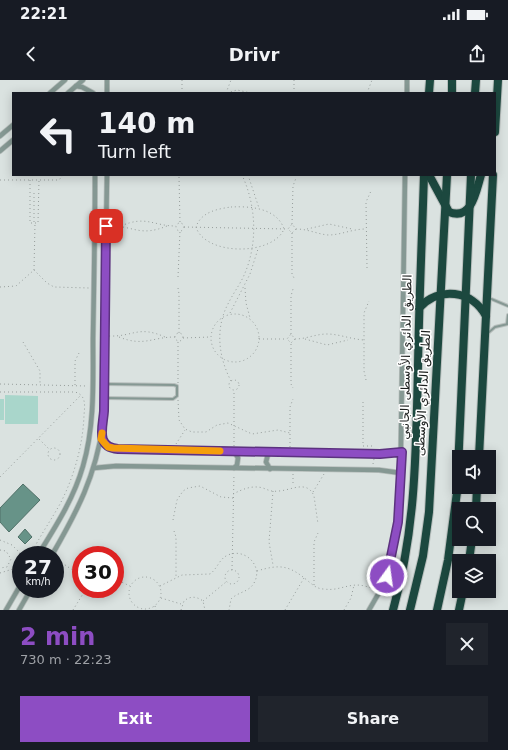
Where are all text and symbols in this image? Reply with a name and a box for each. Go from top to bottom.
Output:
text: 22:21 [20,5,68,23]
icon: back [20,43,42,65]
icon: share [466,43,488,65]
text: Drivr [229,44,279,65]
text: 140 m [98,107,195,140]
icon: left [32,108,84,160]
text: Turn left [98,141,171,162]
pin [89,209,123,243]
icon: arrive [95,215,117,237]
street label: الطريق الدائري الأوسطى الجانبي [397,274,415,440]
street label: الطريق الدائري الأوسطى [412,330,434,456]
map controls [452,450,496,598]
button: sound [452,450,496,494]
button: search [452,502,496,546]
speed limit sign: 30 [72,546,124,598]
button: layers [452,554,496,598]
text: 27 [24,555,52,579]
position arrow [366,555,408,597]
text: km/h [25,576,51,587]
text: 2 min [20,623,95,651]
button: close [446,623,488,665]
text: 730 m · 22:23 [20,652,111,667]
button: Exit [20,696,250,742]
button: Share [258,696,488,742]

